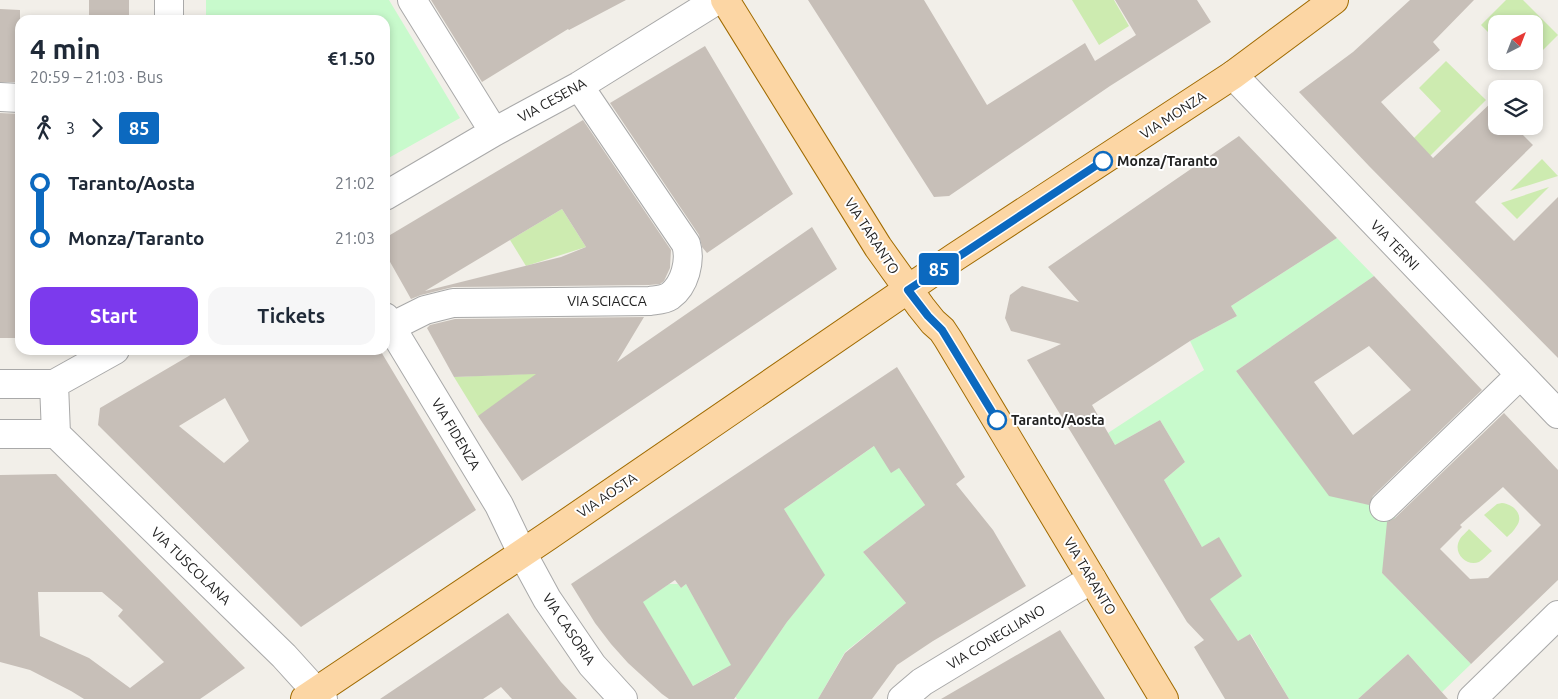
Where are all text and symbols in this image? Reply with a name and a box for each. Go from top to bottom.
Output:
north arrow [1488,15,1542,70]
map controls [1488,15,1543,135]
text: 4 min [30,33,101,64]
text: €1.50 [327,47,375,69]
text: 20:59 – 21:03 · Bus [30,68,163,86]
street label: VIA CESENA [515,75,589,125]
button: layers [1488,80,1543,135]
street label: VIA MONZA [1137,88,1209,142]
icon: walk [30,114,58,142]
icon: forward [83,114,111,142]
text: 85 [129,118,149,138]
text: 3 [66,119,75,137]
marker: Monza/Taranto [1093,151,1113,171]
place label: Monza/Taranto [1117,153,1218,169]
text: Taranto/Aosta [68,172,195,194]
text: 21:02 [335,174,375,192]
street label: VIA TARANTO [841,195,903,277]
street label: VIA TERNI [1367,217,1423,273]
text: Monza/Taranto [68,227,205,249]
text: 21:03 [335,229,375,247]
line badge: 85 [916,253,962,285]
text: 85 [929,259,949,279]
button: Start [30,287,198,345]
button: Tickets [208,287,375,345]
street label: VIA SCIACCA [567,293,647,309]
street label: VIA FIDENZA [428,395,484,473]
marker: Taranto/Aosta [987,410,1007,430]
place label: Taranto/Aosta [1011,412,1105,428]
street label: VIA AOSTA [574,469,640,521]
street label: VIA TUSCOLANA [148,524,234,608]
street label: VIA TARANTO [1061,534,1119,618]
street label: VIA CASORIA [539,590,599,668]
street label: VIA CONEGLIANO [944,601,1048,673]

